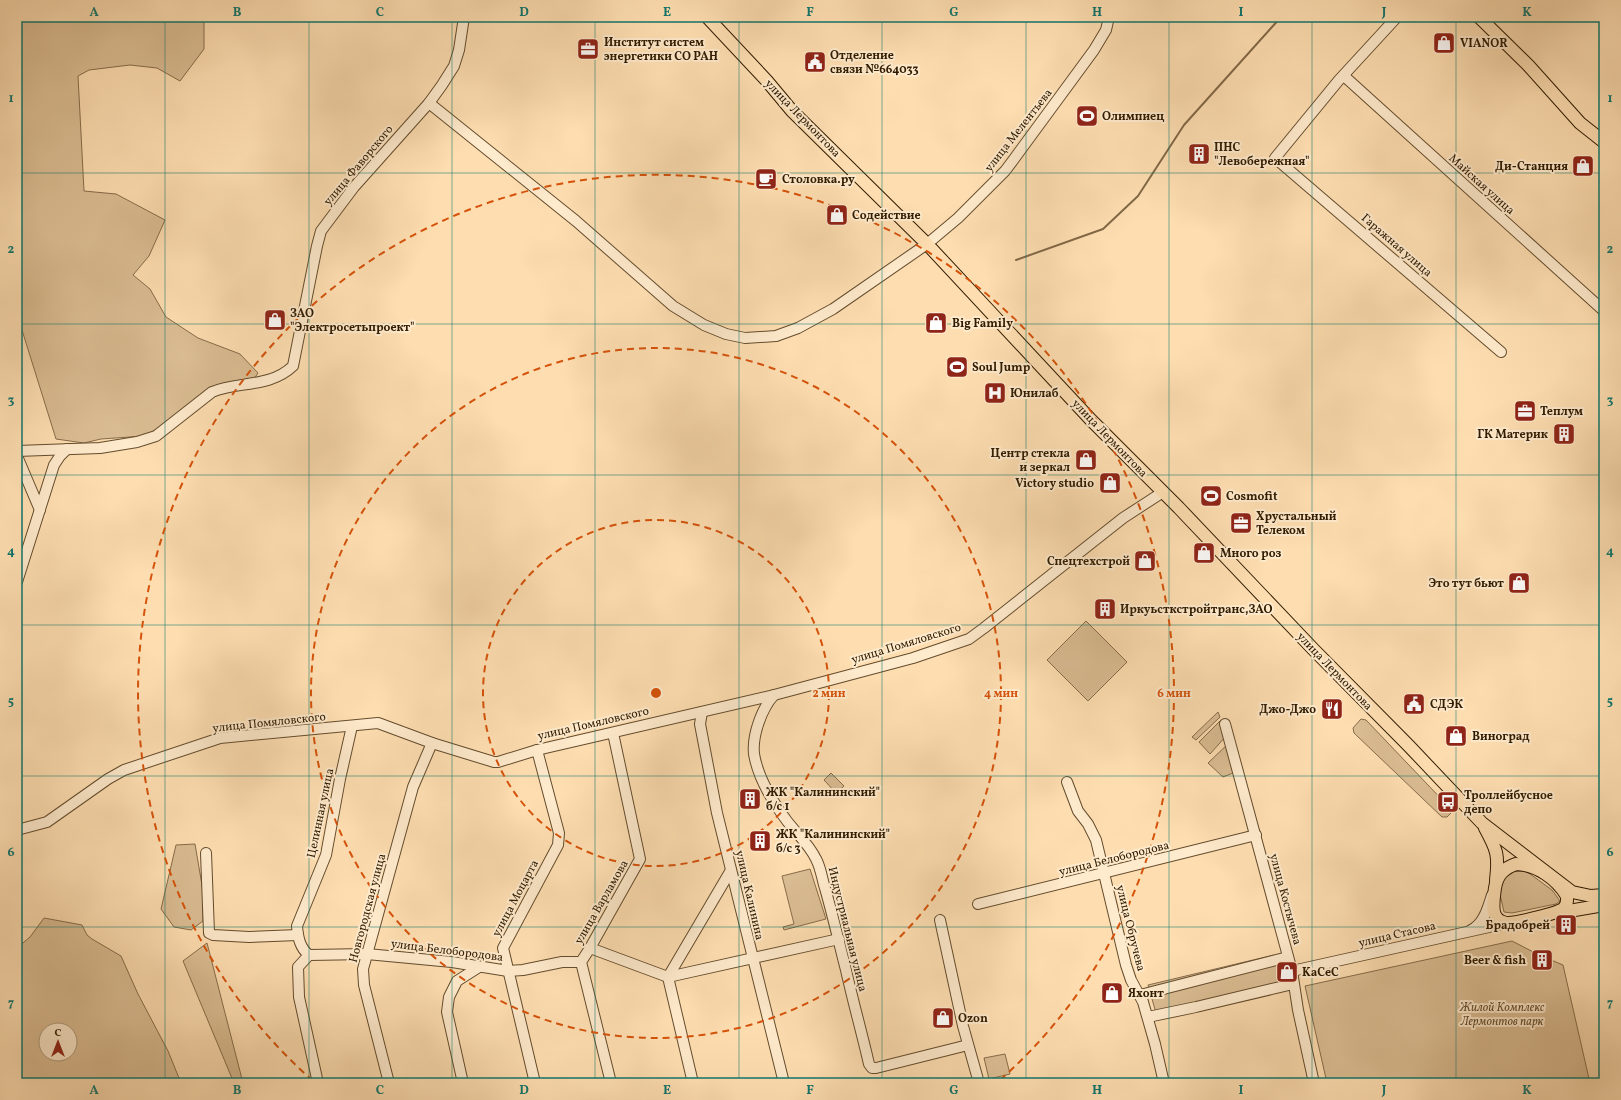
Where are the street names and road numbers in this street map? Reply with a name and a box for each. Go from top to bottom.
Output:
street label: улица Лермонтова [761,76,844,161]
street label: улица Мелентьева [981,86,1056,176]
street label: улица Фаворского [320,122,397,209]
street label: Майская улица [1445,151,1518,219]
street label: Гаражная улица [1358,211,1435,281]
street label: улица Лермонтова [1068,396,1151,481]
street label: улица Помяловского [849,620,963,668]
street label: улица Лермонтова [1293,629,1376,714]
street label: улица Помяловского [536,703,651,745]
street label: улица Помяловского [212,709,327,737]
street label: Целинная улица [304,767,338,860]
street label: улица Белобородова [1057,838,1171,880]
street label: улица Калинина [731,849,767,942]
street label: Новгородская улица [346,852,390,965]
street label: улица Костычева [1265,852,1305,947]
street label: улица Моцарта [489,857,543,940]
street label: улица Варламова [571,857,633,948]
street label: Индустриальная улица [824,865,870,993]
street label: улица Обручева [1112,883,1149,973]
street label: улица Стасова [1357,918,1438,952]
street label: улица Белобородова [390,936,504,966]

